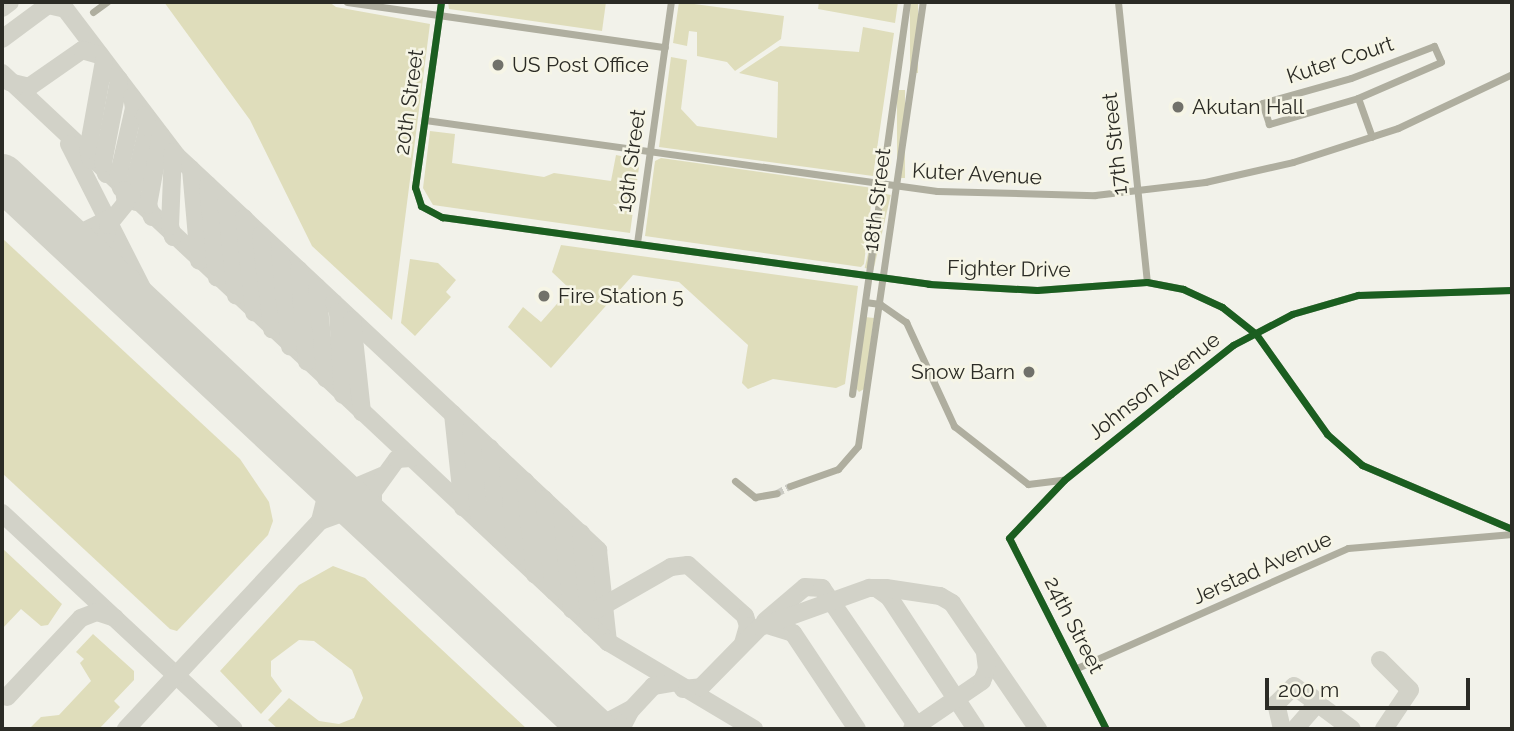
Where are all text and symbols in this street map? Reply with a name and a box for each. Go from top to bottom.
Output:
street label: Kuter Court [1283,31,1397,89]
street label: 20th Street [389,47,429,157]
place label: US Post Office [512,52,649,78]
marker: US Post Office [490,57,506,73]
street label: 17th Street [1097,91,1133,197]
place label: Akutan Hall [1192,94,1304,120]
marker: Akutan Hall [1170,99,1186,115]
street label: 19th Street [611,108,651,214]
street label: 18th Street [858,147,896,253]
street label: Kuter Avenue [911,158,1043,190]
street label: Fighter Drive [947,255,1071,283]
place label: Fire Station 5 [558,283,684,309]
marker: Fire Station 5 [536,288,552,304]
street label: Johnson Avenue [1083,327,1225,445]
place label: Snow Barn [910,359,1015,385]
marker: Snow Barn [1021,364,1037,380]
street label: Jerstad Avenue [1188,526,1336,610]
street label: 24th Street [1039,572,1109,678]
scale bar [1269,664,1474,708]
text: 200 m [1278,677,1339,702]

